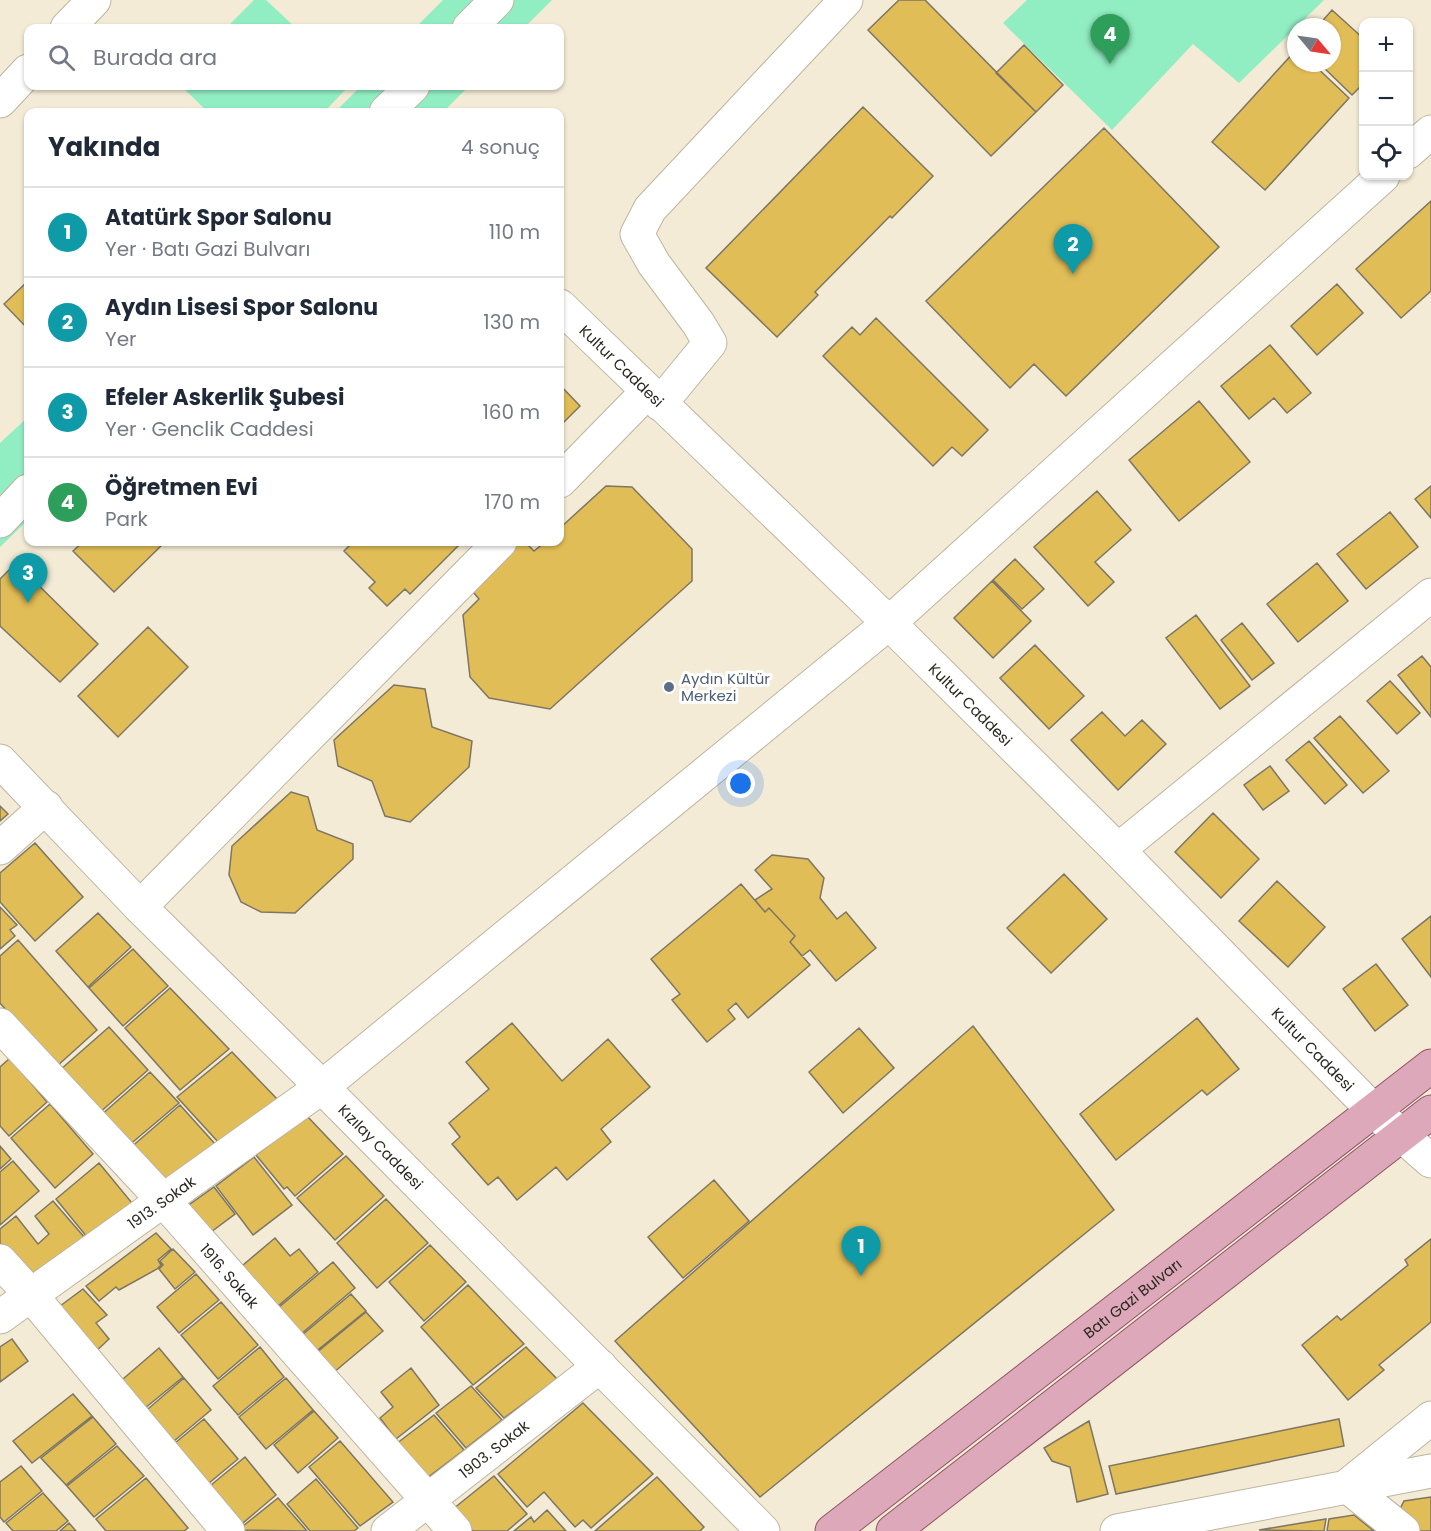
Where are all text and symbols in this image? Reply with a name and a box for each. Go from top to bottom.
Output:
pin: 4 [1090,14,1130,64]
north arrow [1287,18,1341,72]
map controls [1359,18,1413,180]
button: + [1359,18,1413,72]
search box [24,24,564,90]
icon: search [45,41,78,74]
text: Burada ara [93,42,217,73]
button: − [1359,72,1413,126]
button: locate [1359,126,1413,180]
text: Yakında [48,129,160,165]
text: 4 sonuç [461,133,540,161]
text: Atatürk Spor Salonu [105,202,332,233]
text: 1 [64,218,71,246]
text: 110 m [489,218,540,246]
pin: 2 [1054,224,1092,274]
text: Yer · Batı Gazi Bulvarı [105,235,310,263]
text: Aydın Lisesi Spor Salonu [105,292,378,323]
text: 2 [62,308,73,336]
text: 130 m [483,308,540,336]
street label: Kultur Caddesi [575,320,669,411]
text: Yer [105,325,137,353]
text: Efeler Askerlik Şubesi [105,382,344,413]
text: 3 [61,398,74,426]
text: 160 m [482,398,540,426]
text: Yer · Genclik Caddesi [105,415,314,443]
text: Öğretmen Evi [105,472,258,503]
text: 4 [61,488,74,516]
text: 170 m [484,488,540,516]
text: Park [105,505,148,533]
pin: 3 [9,554,48,603]
street label: Kultur Caddesi [924,658,1017,750]
place label: Aydın Kültür Merkezi [681,668,770,706]
marker: Aydın Kültür Merkezi [662,680,676,694]
your location [726,769,755,798]
street label: Kultur Caddesi [1267,1002,1359,1096]
street label: Kızılay Caddesi [334,1099,428,1194]
street label: 1913. Sokak [123,1170,200,1233]
pin: 1 [842,1226,880,1276]
street label: 1916. Sokak [195,1239,264,1313]
street label: Batı Gazi Bulvarı [1079,1253,1186,1343]
street label: 1903. Sokak [454,1415,533,1483]

